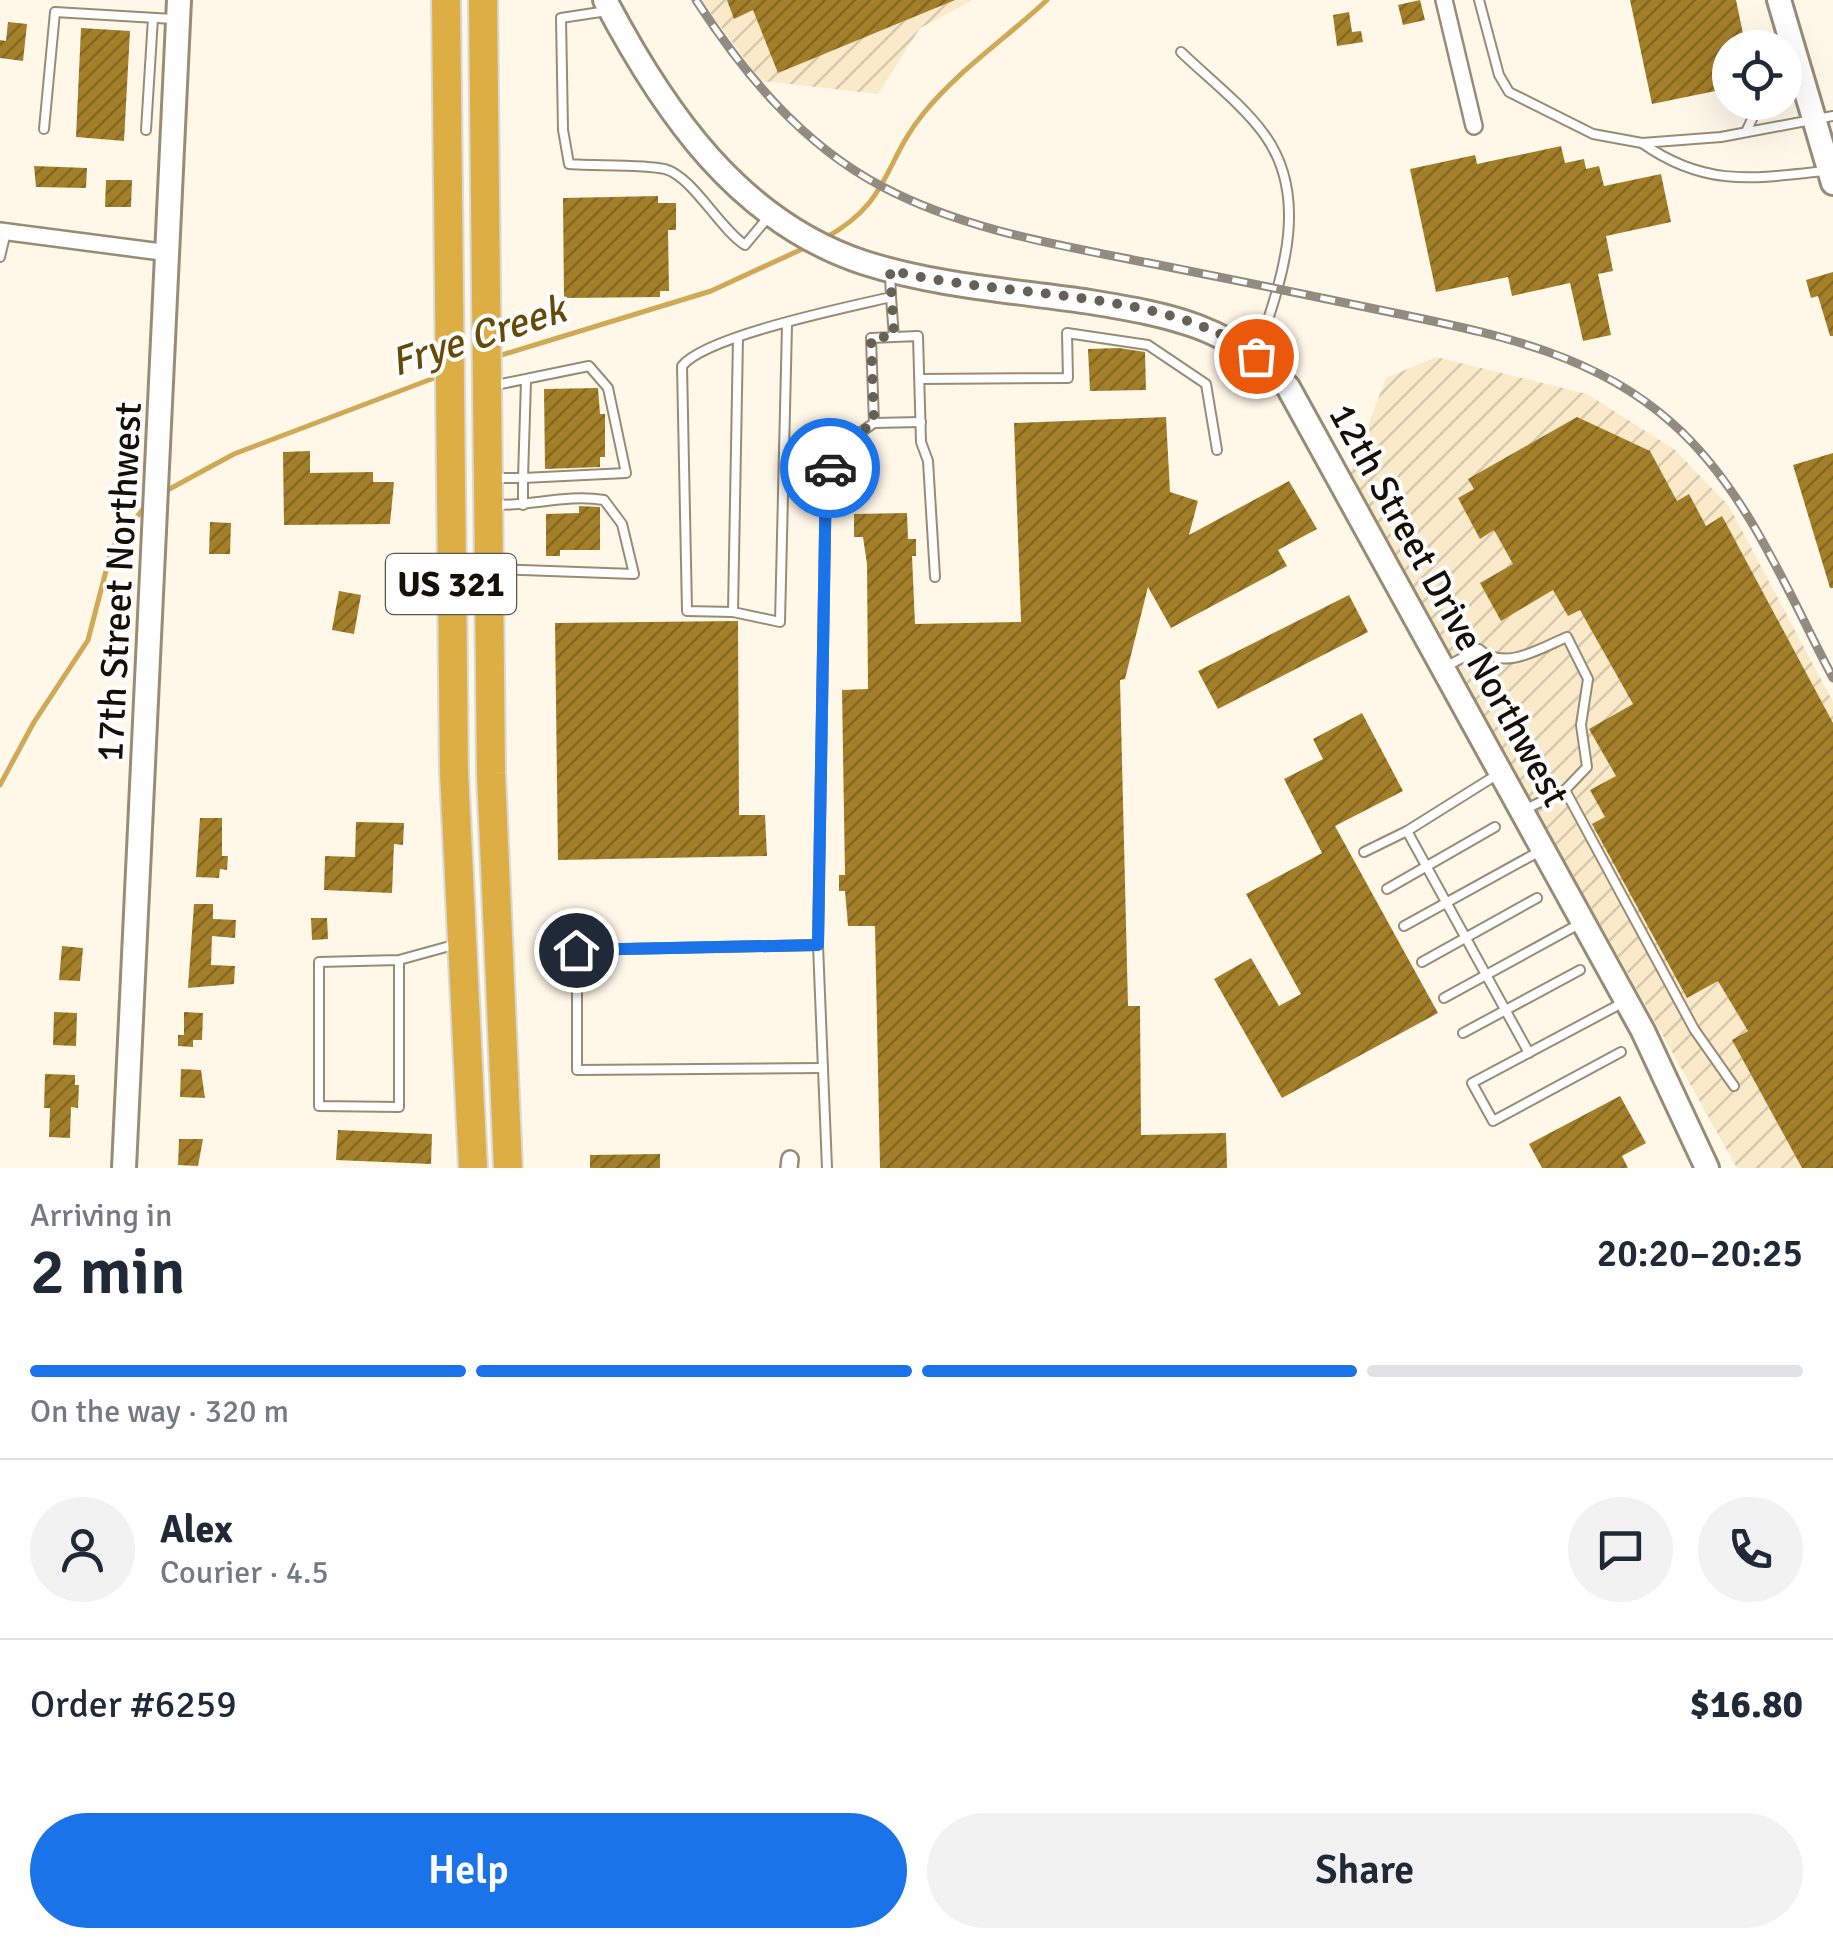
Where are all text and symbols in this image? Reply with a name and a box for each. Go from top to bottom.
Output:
map controls [1712,30,1802,120]
button: locate [1712,30,1802,120]
water label: Frye Creek [384,283,575,388]
pin [1214,314,1299,399]
icon: bag [1229,329,1284,384]
street label: 12th Street Drive Northwest [1318,395,1580,815]
street label: 17th Street Northwest [86,401,152,763]
courier [780,418,880,518]
icon: car [803,441,858,496]
road number: US 321 [386,554,516,614]
pin [534,908,619,993]
icon: home [549,923,604,978]
text: Arriving in [30,1196,172,1235]
text: 20:20–20:25 [1597,1230,1803,1277]
text: 2 min [30,1232,186,1312]
text: On the way · 320 m [30,1392,289,1431]
button: person [30,1497,135,1602]
button: chat [1568,1497,1673,1602]
button: phone [1698,1497,1803,1602]
text: Alex [160,1506,233,1553]
text: Courier · 4.5 [160,1553,329,1592]
text: Order #6259 [30,1681,237,1728]
text: $16.80 [1690,1681,1803,1728]
button: Help [30,1813,907,1928]
button: Share [927,1813,1803,1928]

